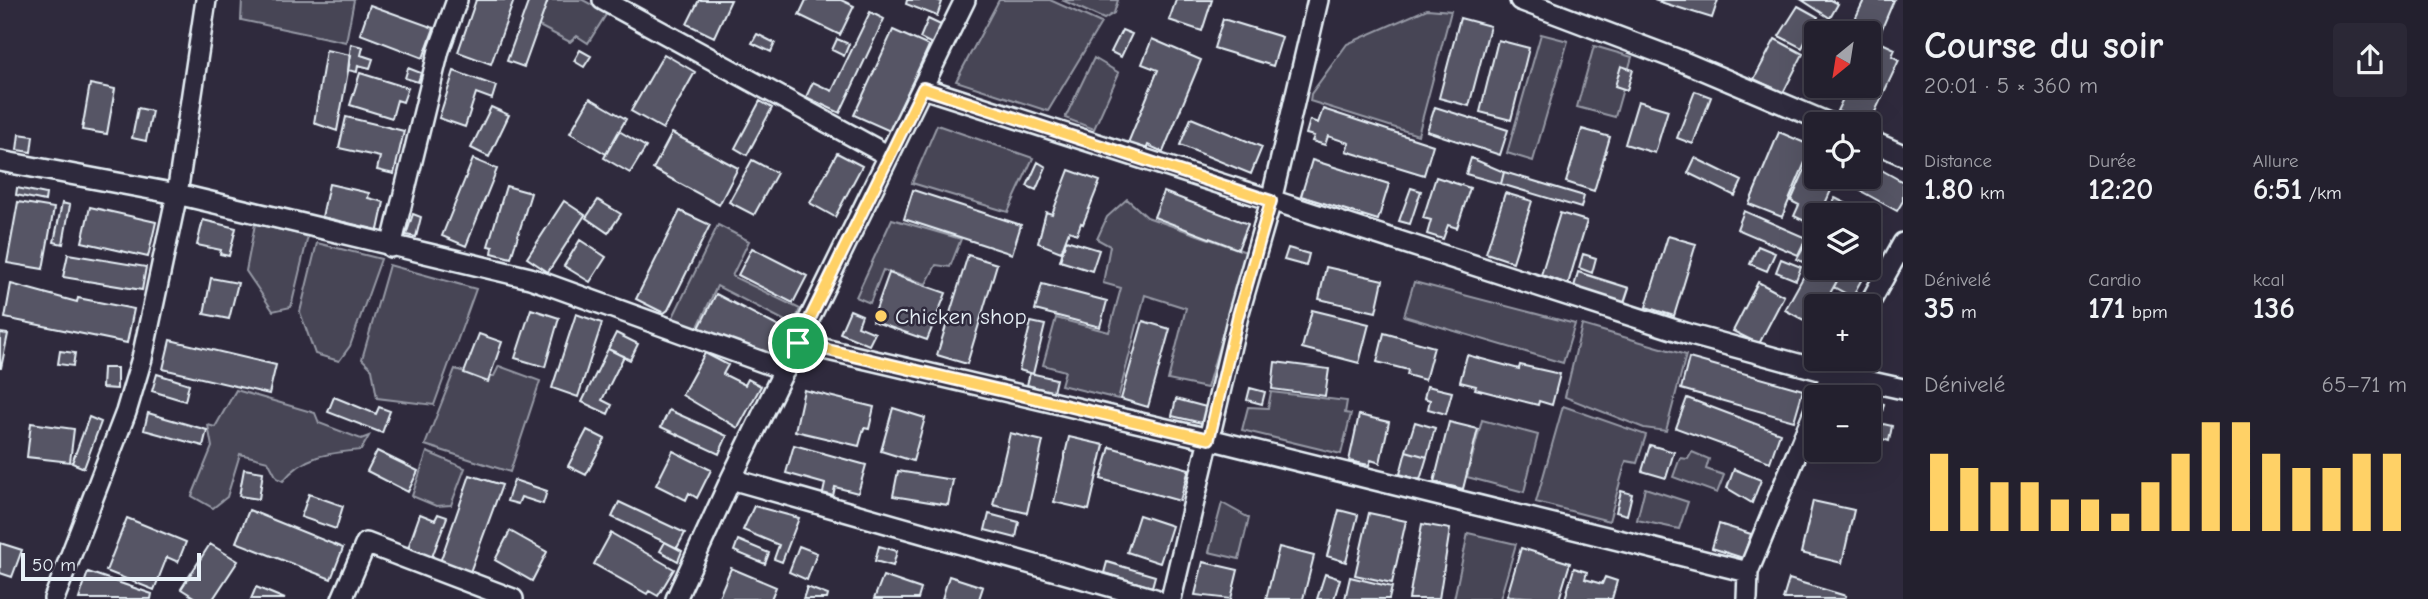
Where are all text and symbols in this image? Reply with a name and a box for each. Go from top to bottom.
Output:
north arrow [1804,21,1881,98]
map controls [1804,21,1881,462]
button: share [2333,23,2407,97]
text: Course du soir [1924,24,2163,68]
text: 20:01 · 5 × 360 m [1924,72,2098,99]
button: locate [1804,112,1881,189]
text: Distance [1924,150,1992,172]
text: Durée [2088,150,2136,172]
text: Allure [2253,150,2298,172]
text: 1.80 [1924,172,1974,207]
text: 12:20 [2088,172,2153,207]
text: 6:51 [2253,172,2302,207]
text: km [1974,182,2005,204]
text: /km [2302,182,2342,204]
button: layers [1804,203,1881,280]
text: Dénivelé [1924,269,1991,291]
text: Cardio [2088,269,2141,291]
text: kcal [2253,269,2285,291]
text: 35 [1924,291,1955,326]
text: 171 [2088,291,2125,326]
text: 136 [2253,291,2295,326]
button: + [1804,294,1881,371]
text: m [1955,301,1977,323]
text: bpm [2125,301,2168,323]
place label: Chicken shop [895,303,1027,330]
marker: Chicken shop [873,308,889,324]
pin [768,313,828,373]
icon: arrive [779,324,817,362]
text: Dénivelé [1924,371,2005,398]
text: 65–71 m [2322,371,2407,398]
button: − [1804,385,1881,462]
scale bar [21,550,201,582]
text: 50 m [32,554,76,576]

